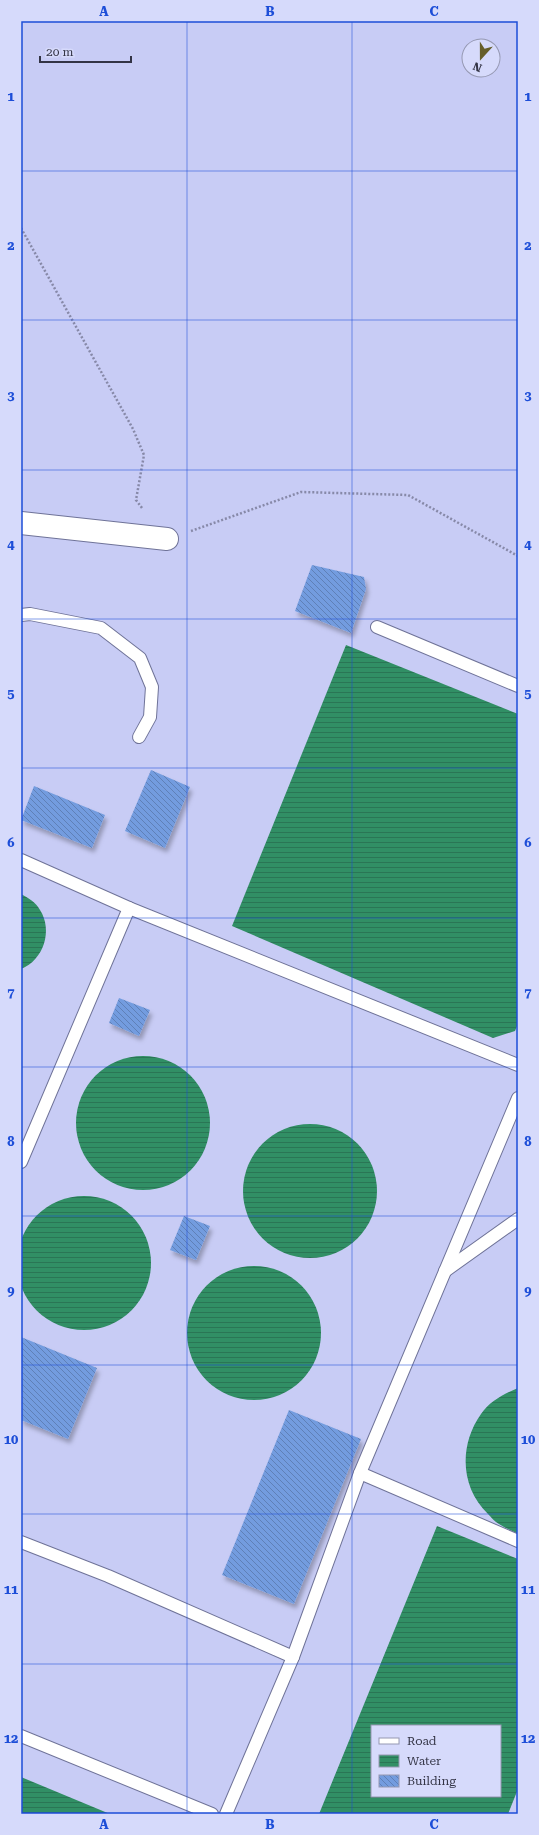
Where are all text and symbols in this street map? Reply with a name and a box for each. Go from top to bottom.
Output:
text: A [99,4,109,19]
text: B [265,4,275,19]
text: C [429,4,439,19]
scale bar [40,38,131,64]
north arrow [461,38,501,78]
text: 20 m [46,45,73,59]
text: N [471,59,484,74]
text: 1 [7,89,15,104]
text: 1 [524,89,532,104]
text: 2 [7,238,15,253]
text: 2 [524,238,532,253]
text: 3 [7,388,15,403]
text: 3 [524,388,532,403]
text: 4 [7,537,15,552]
text: 4 [524,537,532,552]
text: 5 [7,686,15,701]
text: 5 [524,686,532,701]
text: 6 [7,835,15,850]
text: 6 [524,835,532,850]
text: 7 [7,985,15,1000]
text: 7 [524,985,532,1000]
text: 8 [7,1134,15,1149]
text: 8 [524,1134,532,1149]
text: 9 [7,1283,15,1298]
text: 9 [524,1283,532,1298]
text: 10 [4,1432,18,1447]
text: 10 [521,1432,535,1447]
text: 11 [4,1582,18,1597]
text: 11 [521,1582,535,1597]
legend [371,1725,501,1797]
text: 12 [4,1731,18,1746]
text: 12 [521,1731,535,1746]
text: Road [407,1734,437,1748]
text: Water [407,1754,441,1768]
text: Building [407,1774,456,1788]
text: A [99,1817,109,1832]
text: B [265,1817,275,1832]
text: C [429,1817,439,1832]

